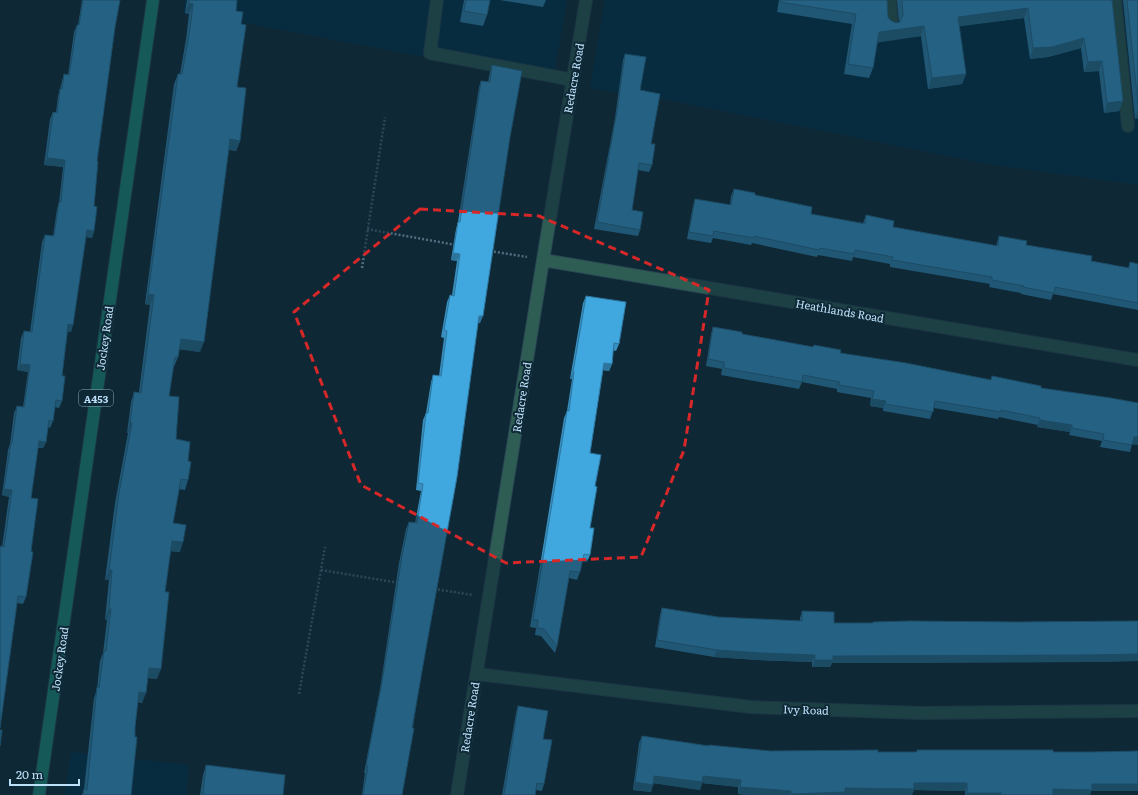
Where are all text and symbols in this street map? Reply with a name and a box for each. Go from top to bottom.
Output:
street label: Redacre Road [559,41,587,114]
street label: Heathlands Road [795,294,886,326]
street label: Jockey Road [92,304,116,371]
street label: Redacre Road [508,360,535,433]
road number: A453 [79,390,113,406]
street label: Jockey Road [47,625,71,692]
street label: Redacre Road [456,680,483,753]
street label: Ivy Road [783,700,829,718]
scale bar [10,761,79,787]
text: 20 m [16,765,43,783]

